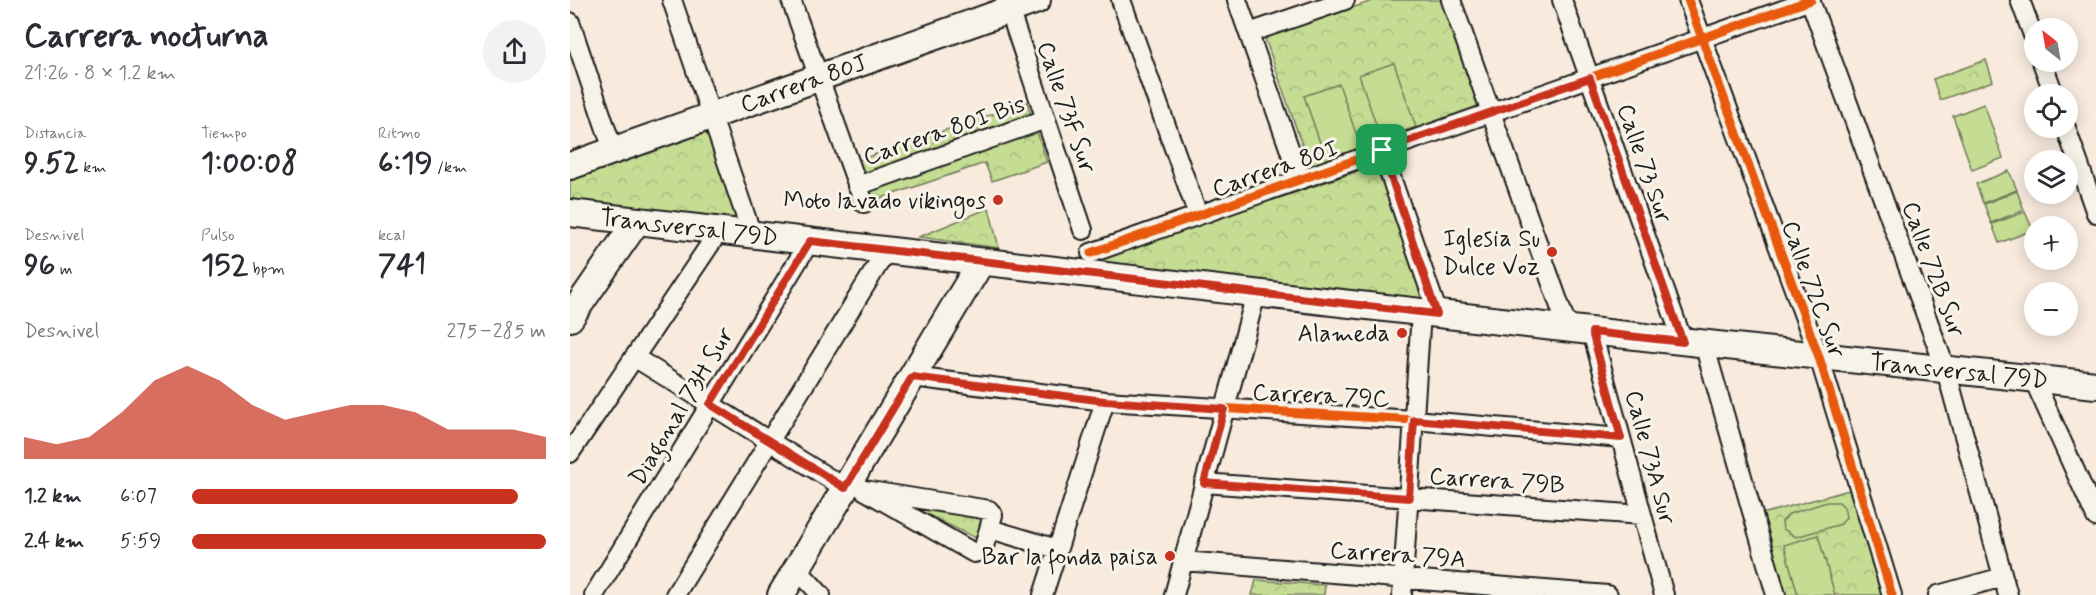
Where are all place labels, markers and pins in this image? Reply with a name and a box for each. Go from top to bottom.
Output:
pin [1356,124,1407,175]
place label: Moto lavado vikingos [783,186,986,219]
marker: Moto lavado vikingos [991,193,1005,207]
place label: Iglesia Su Dulce Voz [1442,224,1540,283]
marker: Iglesia Su Dulce Voz [1545,245,1559,259]
place label: Alameda [1298,319,1390,350]
marker: Alameda [1395,326,1409,340]
place label: Bar la fonda paisa [982,542,1158,575]
marker: Bar la fonda paisa [1163,549,1177,563]

